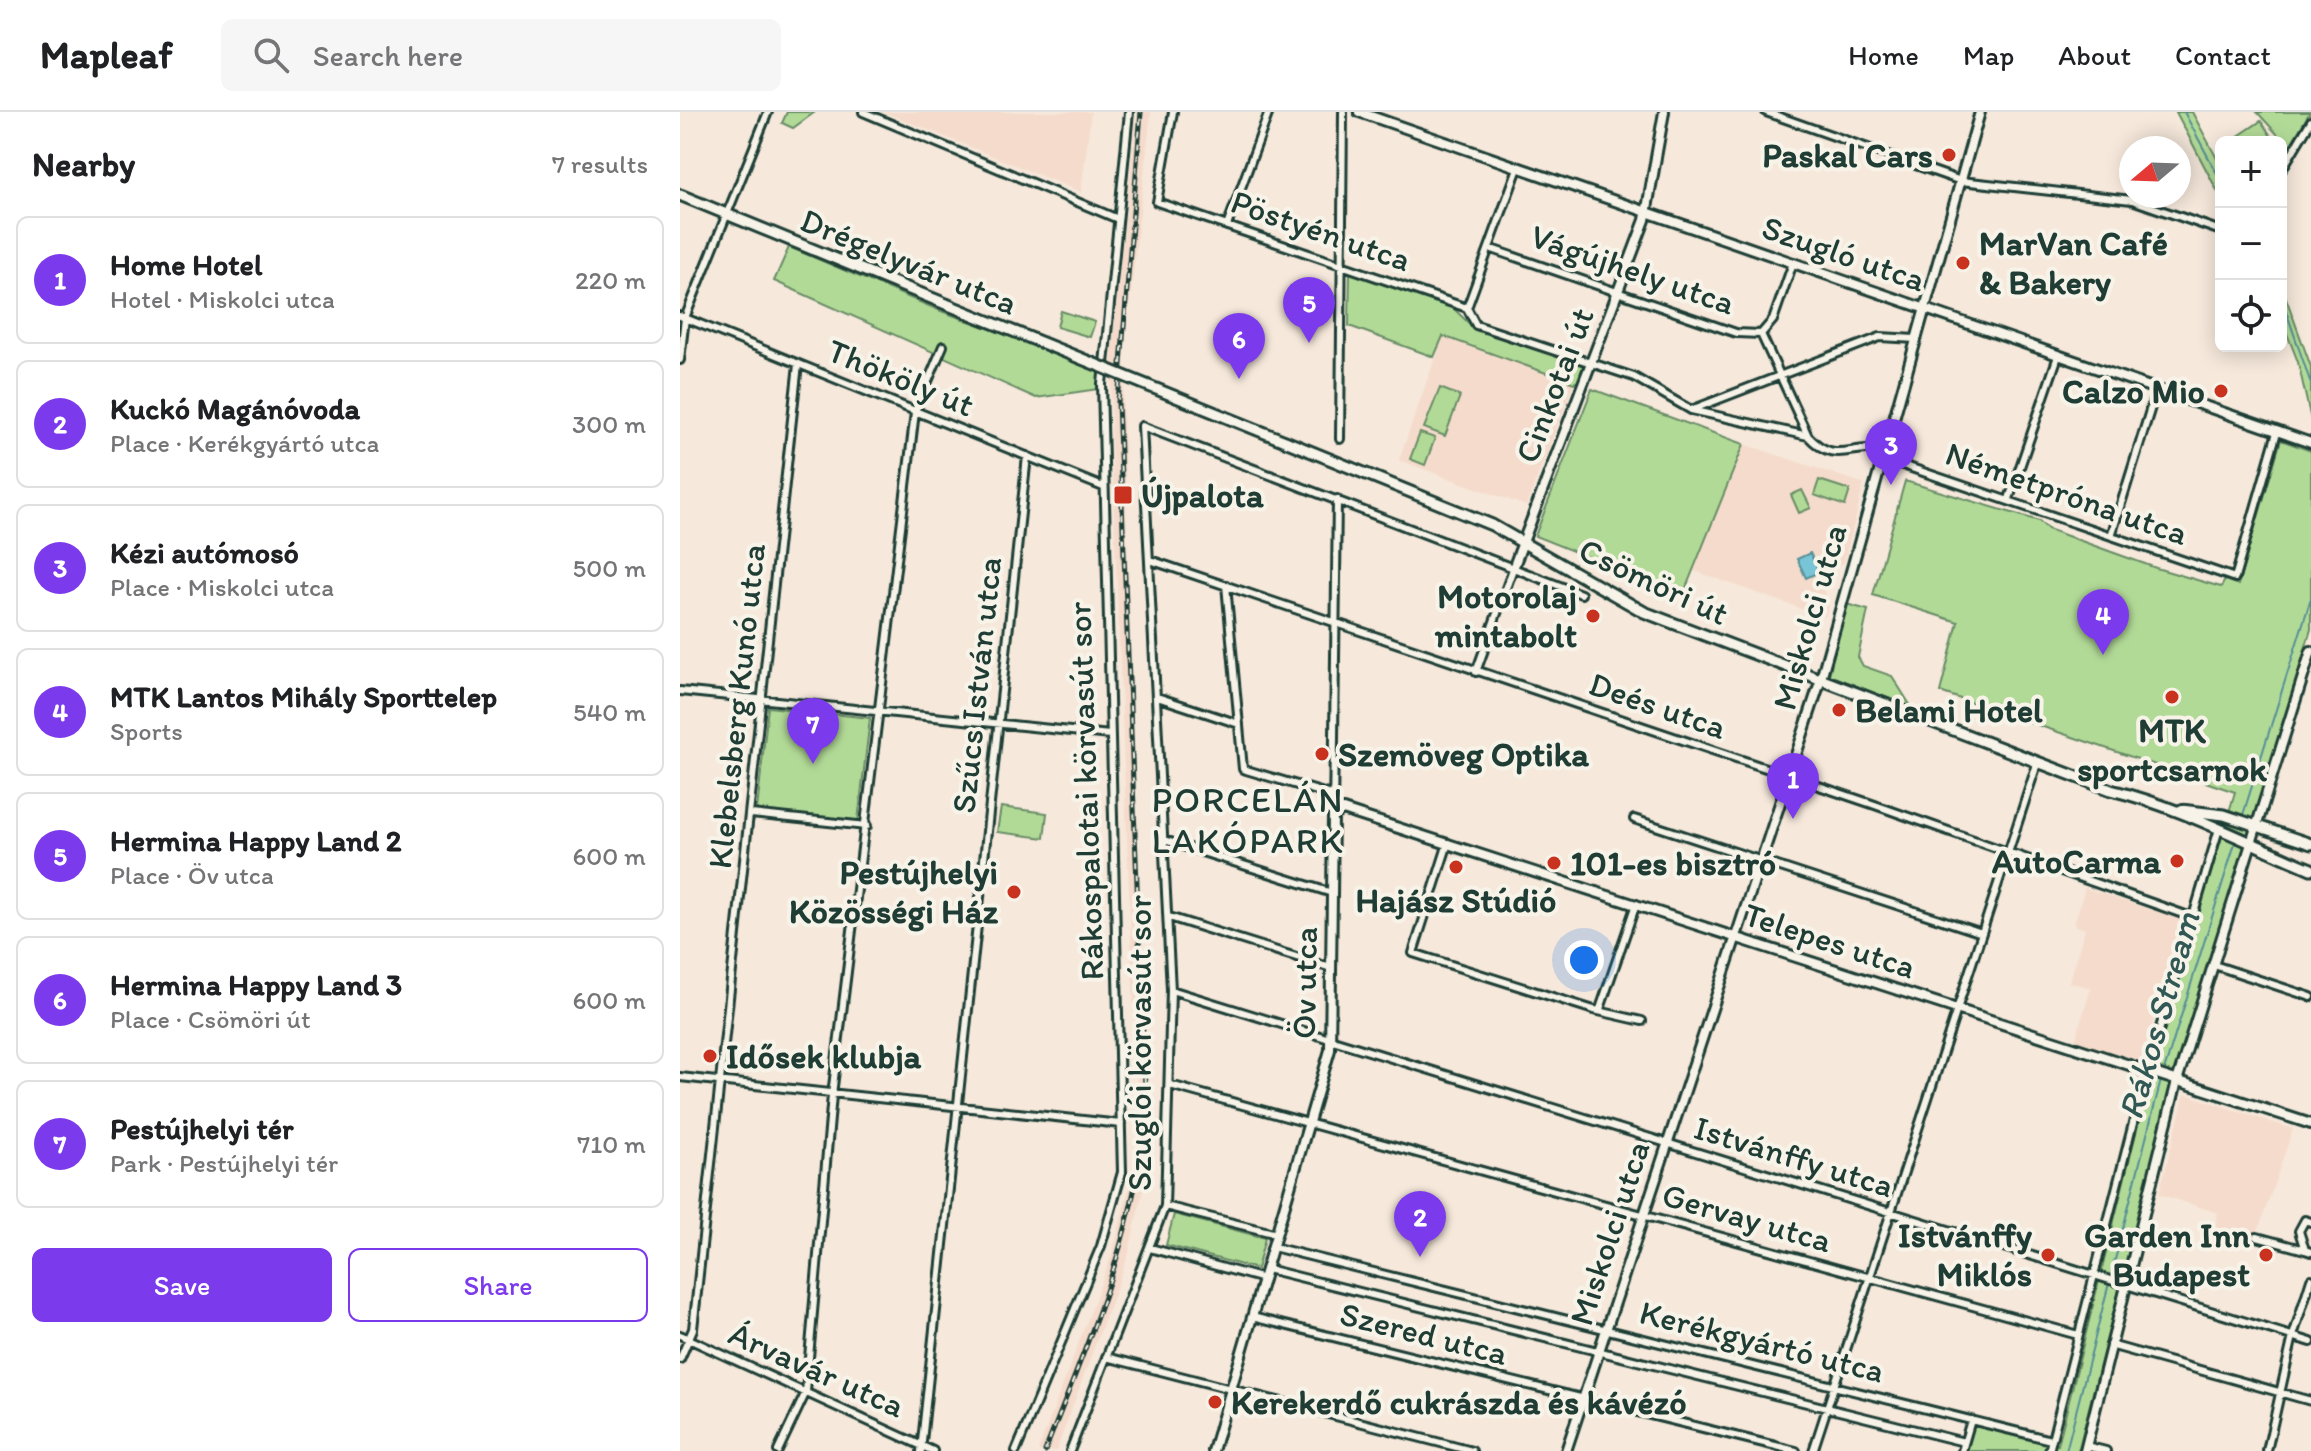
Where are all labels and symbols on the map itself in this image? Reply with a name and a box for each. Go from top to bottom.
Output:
place label: Paskal Cars [1762,135,1933,176]
north arrow [2119,136,2191,208]
marker: Paskal Cars [1940,146,1958,164]
street label: Pöstyén utca [1226,181,1416,280]
street label: Drégelyvár utca [795,199,1023,323]
street label: Szugló utca [1757,206,1931,301]
street label: Vágújhely utca [1525,215,1741,324]
place label: MarVan Café & Bakery [1979,223,2168,303]
marker: MarVan Café & Bakery [1954,254,1972,272]
pin: 5 [1283,277,1335,343]
street label: Cinkotai út [1506,302,1603,469]
pin: 6 [1213,313,1265,379]
street label: Thököly út [822,330,980,425]
place label: Calzo Mio [2062,371,2205,412]
marker: Calzo Mio [2212,382,2230,400]
pin: 3 [1865,419,1917,485]
street label: Németpróna utca [1940,433,2194,554]
place label: Újpalota [1141,475,1264,516]
marker: Újpalota [1112,484,1134,506]
street label: Miskolci utca [1763,520,1856,715]
street label: Csömöri út [1572,529,1735,634]
street label: Klebelsberg Kunó utca [699,541,774,871]
street label: Szűcs István utca [943,555,1010,815]
place label: Motorolaj mintabolt [1435,576,1577,656]
pin: 4 [2077,589,2129,655]
street label: Rákospalotai körvasút sor [1058,600,1113,981]
marker: Motorolaj mintabolt [1584,607,1602,625]
street label: Deés utca [1584,663,1732,748]
marker: MTK sportcsarnok [2163,688,2181,706]
place label: Belami Hotel [1855,690,2043,731]
pin: 7 [787,698,839,764]
marker: Belami Hotel [1830,701,1848,719]
place label: MTK sportcsarnok [2077,710,2267,790]
place label: Szemöveg Optika [1338,734,1589,775]
marker: Szemöveg Optika [1313,745,1331,763]
pin: 1 [1767,753,1819,819]
district label: PORCELÁN LAKÓPARK [1152,778,1344,862]
place label: AutoCarma [1992,841,2161,882]
place label: 101-es bisztró [1570,843,1776,884]
place label: Pestújhelyi Közösségi Ház [789,852,999,932]
marker: AutoCarma [2168,852,2186,870]
marker: 101-es bisztró [1545,854,1563,872]
marker: Hajász Stúdió [1447,858,1465,876]
place label: Hajász Stúdió [1356,880,1556,921]
marker: Pestújhelyi Közösségi Ház [1005,883,1023,901]
street label: Szuglói körvasút sor [1119,894,1160,1191]
street label: Telepes utca [1739,894,1921,987]
water label: Rákos Stream [2108,906,2209,1124]
street label: Öv utca [1283,927,1326,1039]
your location [1564,940,1604,980]
place label: Idősek klubja [726,1036,922,1077]
marker: Idősek klubja [701,1047,719,1065]
street label: Istvánffy utca [1689,1107,1898,1206]
street label: Miskolci utca [1560,1136,1659,1330]
street label: Gervay utca [1657,1174,1837,1261]
pin: 2 [1394,1191,1446,1257]
place label: Istvánffy Miklós [1898,1215,2033,1295]
place label: Garden Inn Budapest [2084,1215,2251,1295]
marker: Istvánffy Miklós [2039,1246,2057,1264]
marker: Garden Inn Budapest [2257,1246,2275,1264]
street label: Kerékgyártó utca [1636,1291,1888,1392]
street label: Szered utca [1336,1293,1512,1374]
street label: Árvavár utca [722,1312,911,1427]
place label: Kerekerdő cukrászda és kávézó [1231,1382,1687,1423]
marker: Kerekerdő cukrászda és kávézó [1206,1393,1224,1411]

